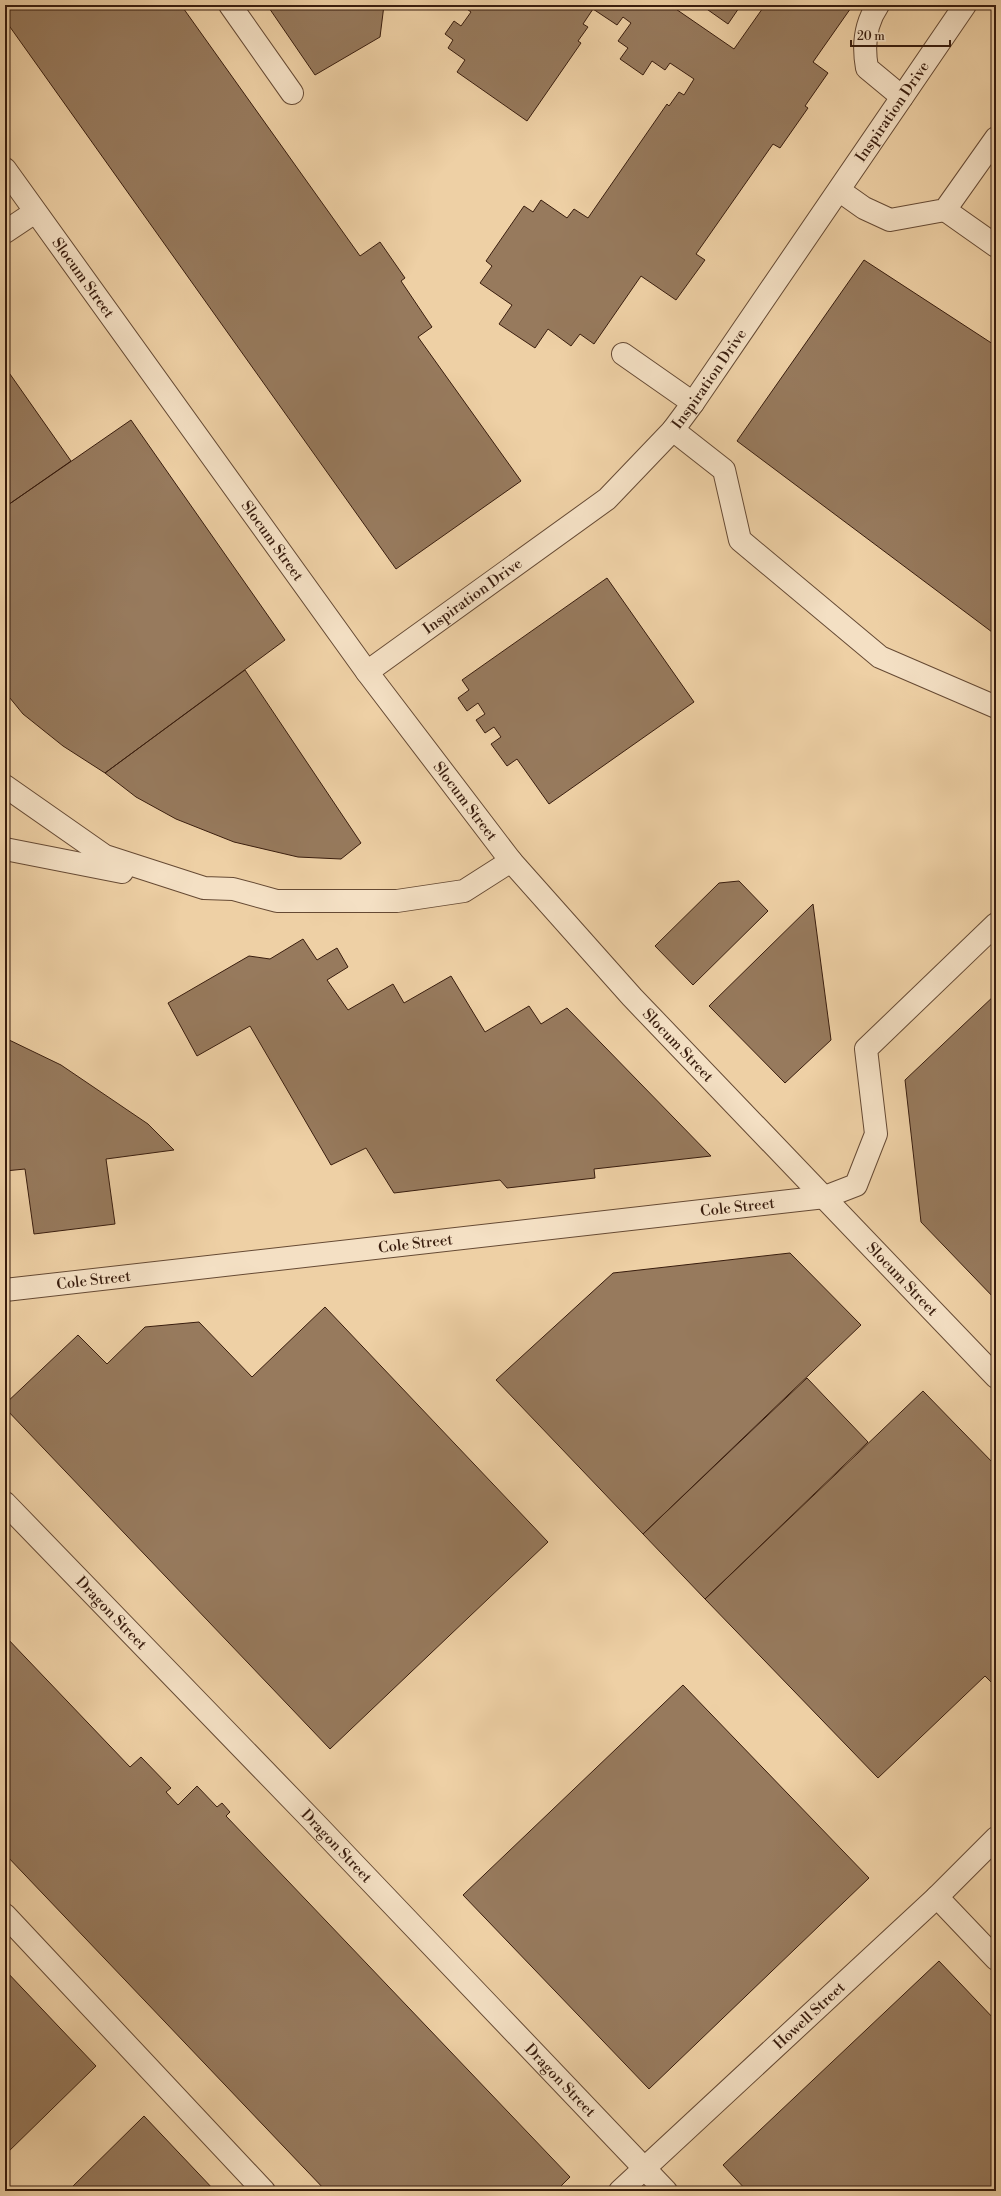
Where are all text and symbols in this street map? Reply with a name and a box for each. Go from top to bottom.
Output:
scale bar [851,22,950,48]
text: 20 m [857,29,885,44]
street label: Inspiration Drive [852,58,934,166]
street label: Slocum Street [48,234,119,323]
street label: Inspiration Drive [668,325,751,433]
street label: Slocum Street [237,497,308,586]
street label: Inspiration Drive [419,554,526,639]
street label: Slocum Street [429,758,502,845]
street label: Slocum Street [638,1005,718,1087]
street label: Cole Street [699,1194,776,1221]
street label: Cole Street [377,1230,454,1258]
street label: Slocum Street [862,1239,942,1321]
street label: Cole Street [55,1267,132,1294]
street label: Dragon Street [71,1573,151,1654]
street label: Dragon Street [297,1805,376,1887]
street label: Howell Street [770,1978,850,2054]
street label: Dragon Street [520,2040,600,2122]

